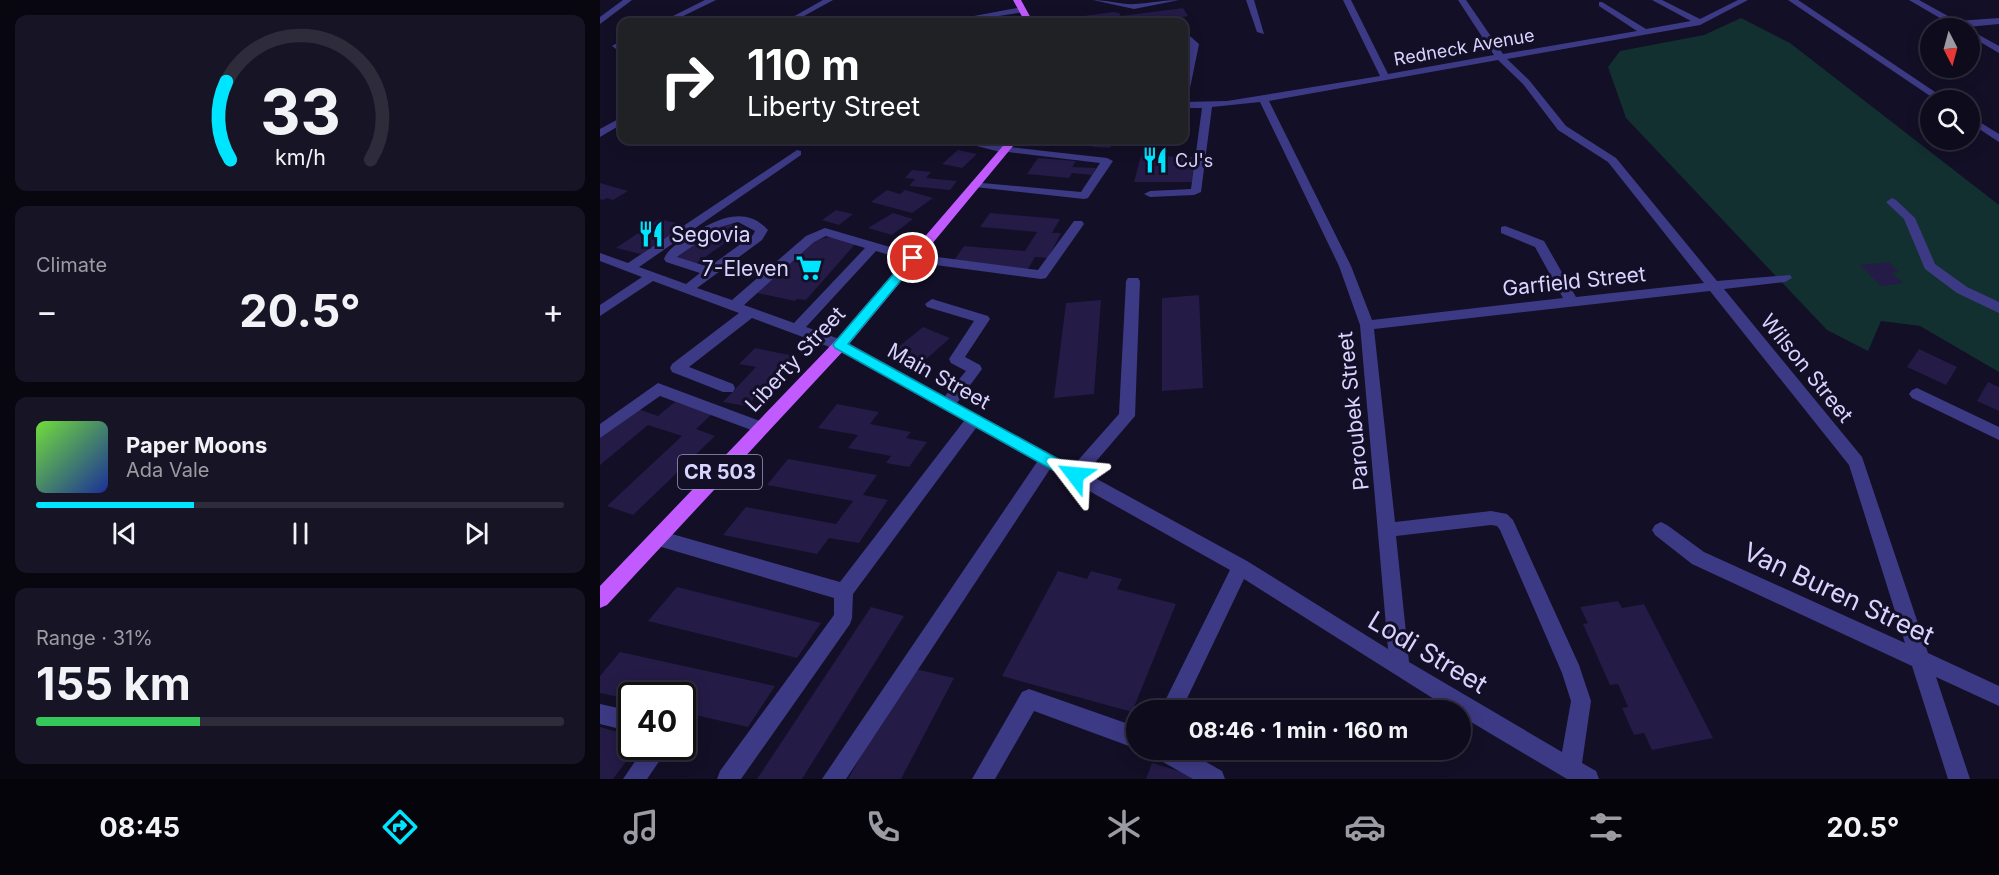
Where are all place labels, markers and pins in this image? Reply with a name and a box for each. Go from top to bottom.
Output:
restaurant icon: CJ's [1140,145,1170,175]
place label: CJ's [1175,150,1213,171]
restaurant icon: Segovia [636,219,666,249]
place label: Segovia [671,222,750,247]
pin [887,232,938,283]
supermarket icon: 7-Eleven [794,253,824,283]
place label: 7-Eleven [702,256,789,281]

